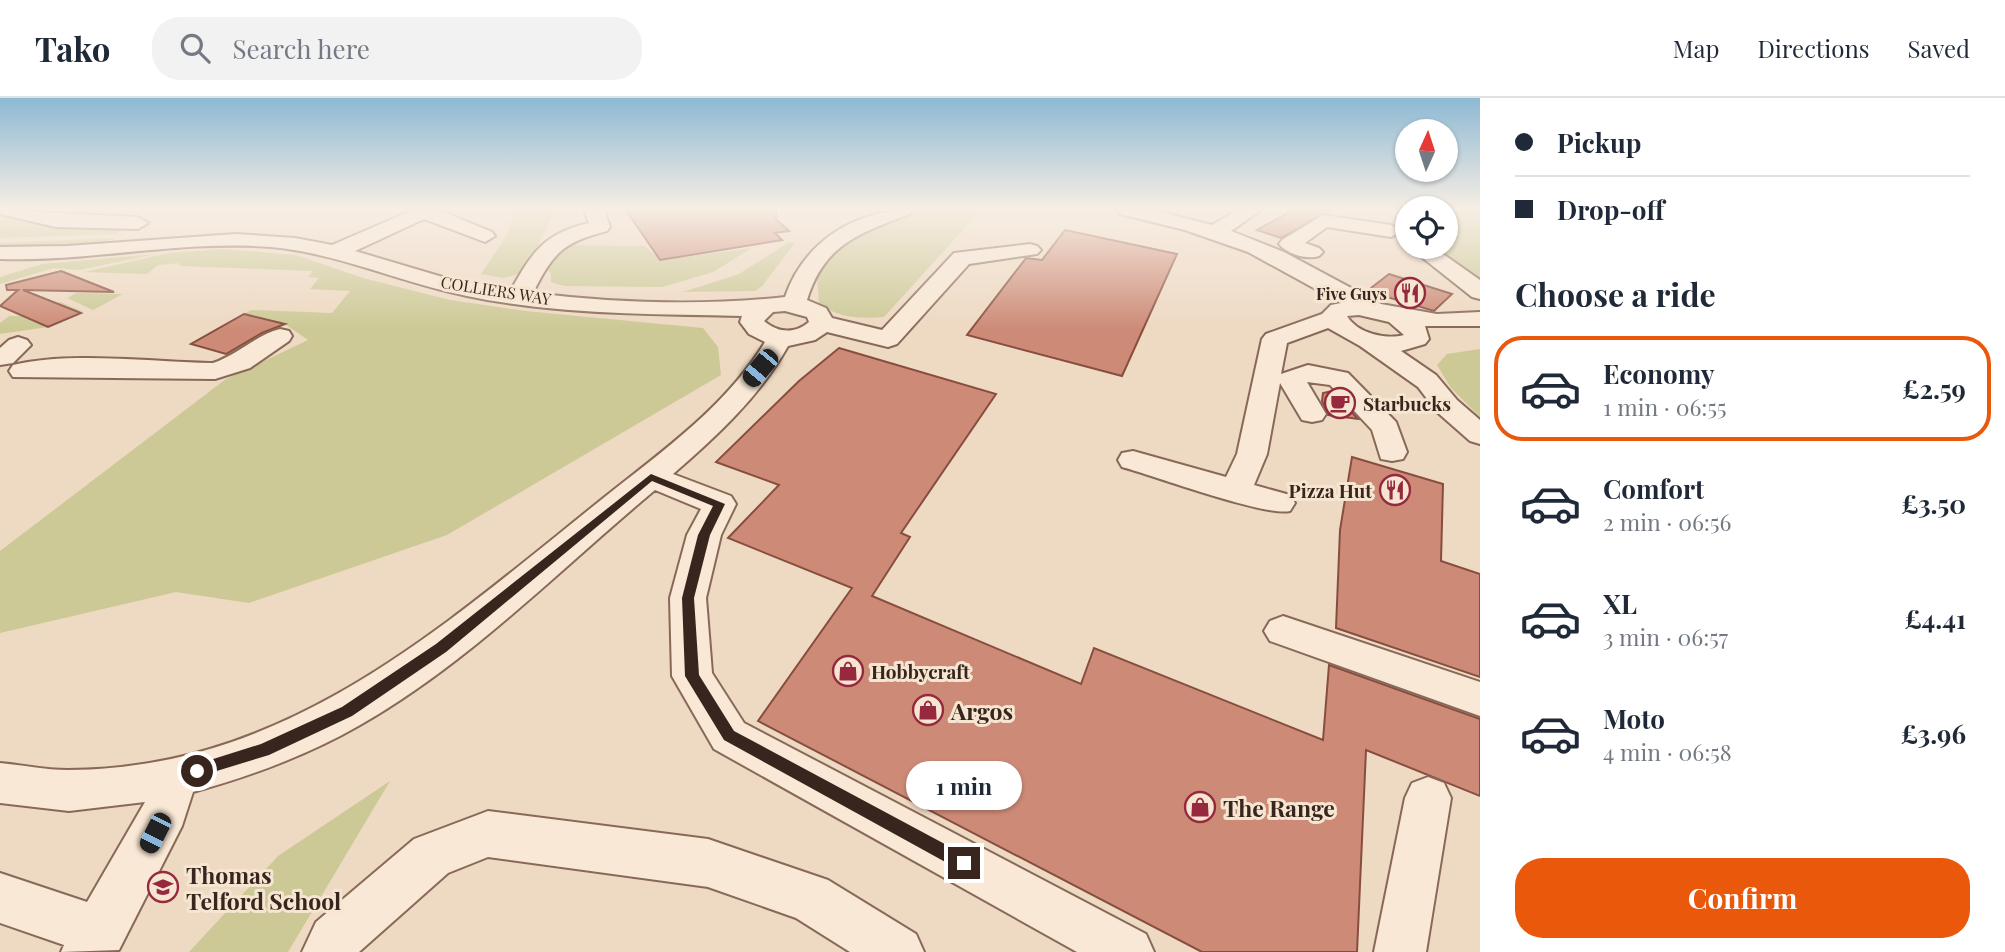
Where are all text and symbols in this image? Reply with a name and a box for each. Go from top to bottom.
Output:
search box [152,17,642,80]
text: Tako [35,26,110,70]
icon: search [176,29,214,67]
text: Search here [232,31,370,66]
text: Map [1673,32,1719,64]
text: Directions [1757,32,1870,64]
text: Saved [1908,32,1970,64]
north arrow [1395,119,1458,182]
map controls [1395,119,1458,259]
text: Pickup [1557,125,1641,160]
text: Drop-off [1557,192,1664,227]
button: locate [1395,196,1458,259]
street label: COLLIERS WAY [439,271,553,309]
text: Choose a ride [1515,272,1716,315]
restaurant icon: Five Guys [1393,276,1427,310]
place label: Five Guys [1316,283,1387,304]
car [739,345,782,391]
text: Economy [1603,356,1714,391]
icon: car [1519,357,1582,420]
text: £2.59 [1902,371,1966,406]
cafe icon: Starbucks [1323,386,1357,420]
place label: Starbucks [1363,390,1451,416]
text: 1 min · 06:55 [1603,391,1727,422]
text: Comfort [1603,471,1704,506]
icon: car [1519,472,1582,535]
restaurant icon: Pizza Hut [1378,473,1412,507]
place label: Pizza Hut [1288,477,1372,503]
text: £3.50 [1901,486,1966,521]
text: 2 min · 06:56 [1603,506,1731,537]
text: XL [1603,586,1637,621]
icon: car [1519,587,1582,650]
text: £4.41 [1904,601,1966,636]
text: 3 min · 06:57 [1603,621,1728,652]
shop icon: Hobbycraft [831,654,865,688]
place label: Hobbycraft [871,658,970,684]
shop icon: Argos [911,693,945,727]
place label: Argos [950,695,1013,726]
text: Moto [1603,701,1665,736]
icon: car [1519,702,1582,765]
text: £3.96 [1901,716,1966,751]
text: 4 min · 06:58 [1603,736,1732,767]
route start [181,755,213,787]
callout: 1 min [906,762,1022,810]
text: 1 min [936,770,992,801]
shop icon: The Range [1183,790,1217,824]
place label: The Range [1223,792,1335,823]
car [137,810,174,856]
route end [948,847,980,879]
button: Confirm [1515,858,1970,938]
place label: Thomas Telford School [186,859,341,916]
school or university icon: Thomas Telford School [146,870,180,904]

